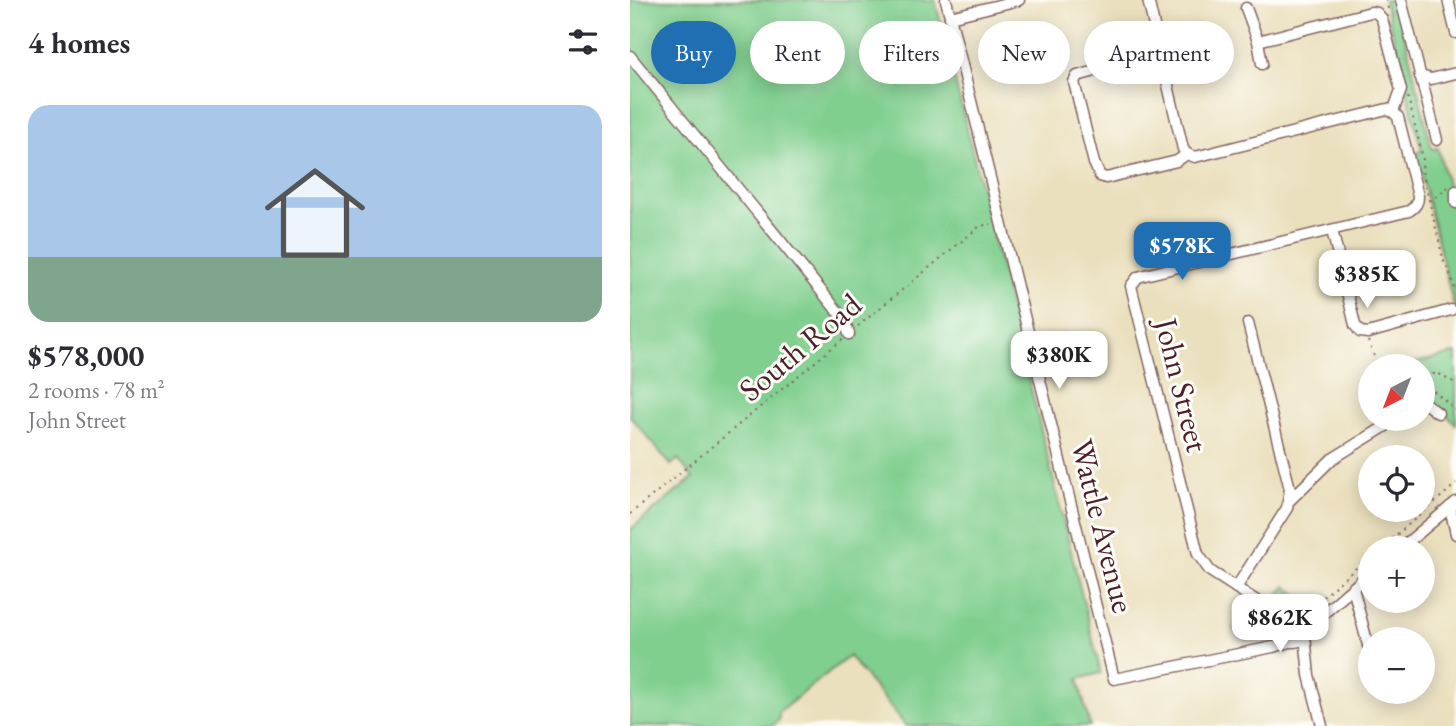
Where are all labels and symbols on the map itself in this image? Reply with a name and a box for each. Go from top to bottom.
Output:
pin: $578K [1133,222,1231,282]
pin: $385K [1318,250,1416,310]
street label: South Road [730,283,871,410]
street label: John Street [1144,311,1219,456]
pin: $380K [1010,332,1108,391]
north arrow [1358,354,1435,430]
street label: Wattle Avenue [1061,435,1145,617]
pin: $862K [1231,594,1329,654]

